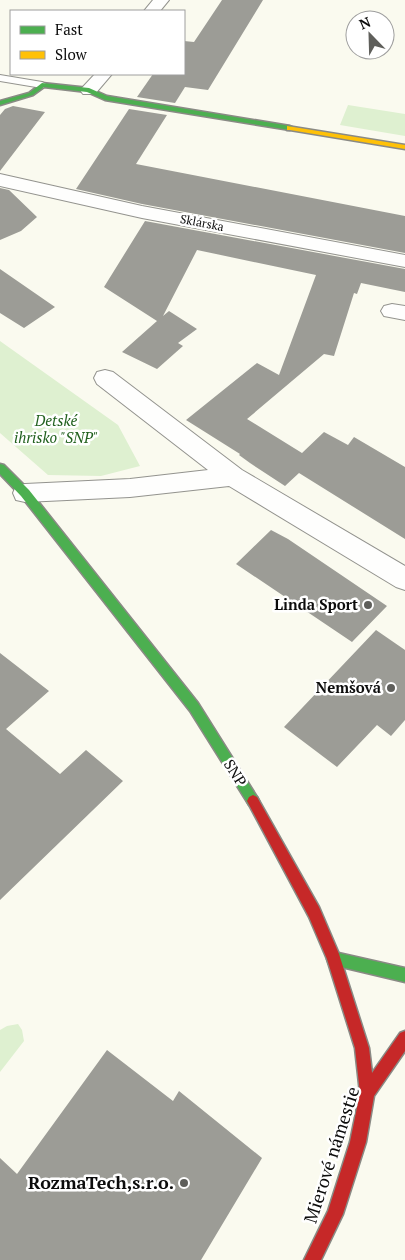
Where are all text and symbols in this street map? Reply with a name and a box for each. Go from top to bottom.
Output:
legend [10,10,185,75]
north arrow [345,10,395,60]
text: N [356,12,374,33]
text: Fast [55,19,83,39]
text: Slow [55,44,88,64]
street label: Sklárska [179,211,225,234]
park label: Detské ihrisko "SNP" [14,410,98,447]
place label: Linda Sport [274,594,358,614]
marker: Linda Sport [362,599,374,611]
place label: Nemšová [316,677,382,697]
marker: Nemšová [385,682,397,694]
street label: SNP [220,755,252,790]
street label: Mierové námestie [298,1083,364,1226]
place label: RozmaTech,s.r.o. [28,1170,174,1194]
marker: RozmaTech,s.r.o. [178,1177,190,1189]

